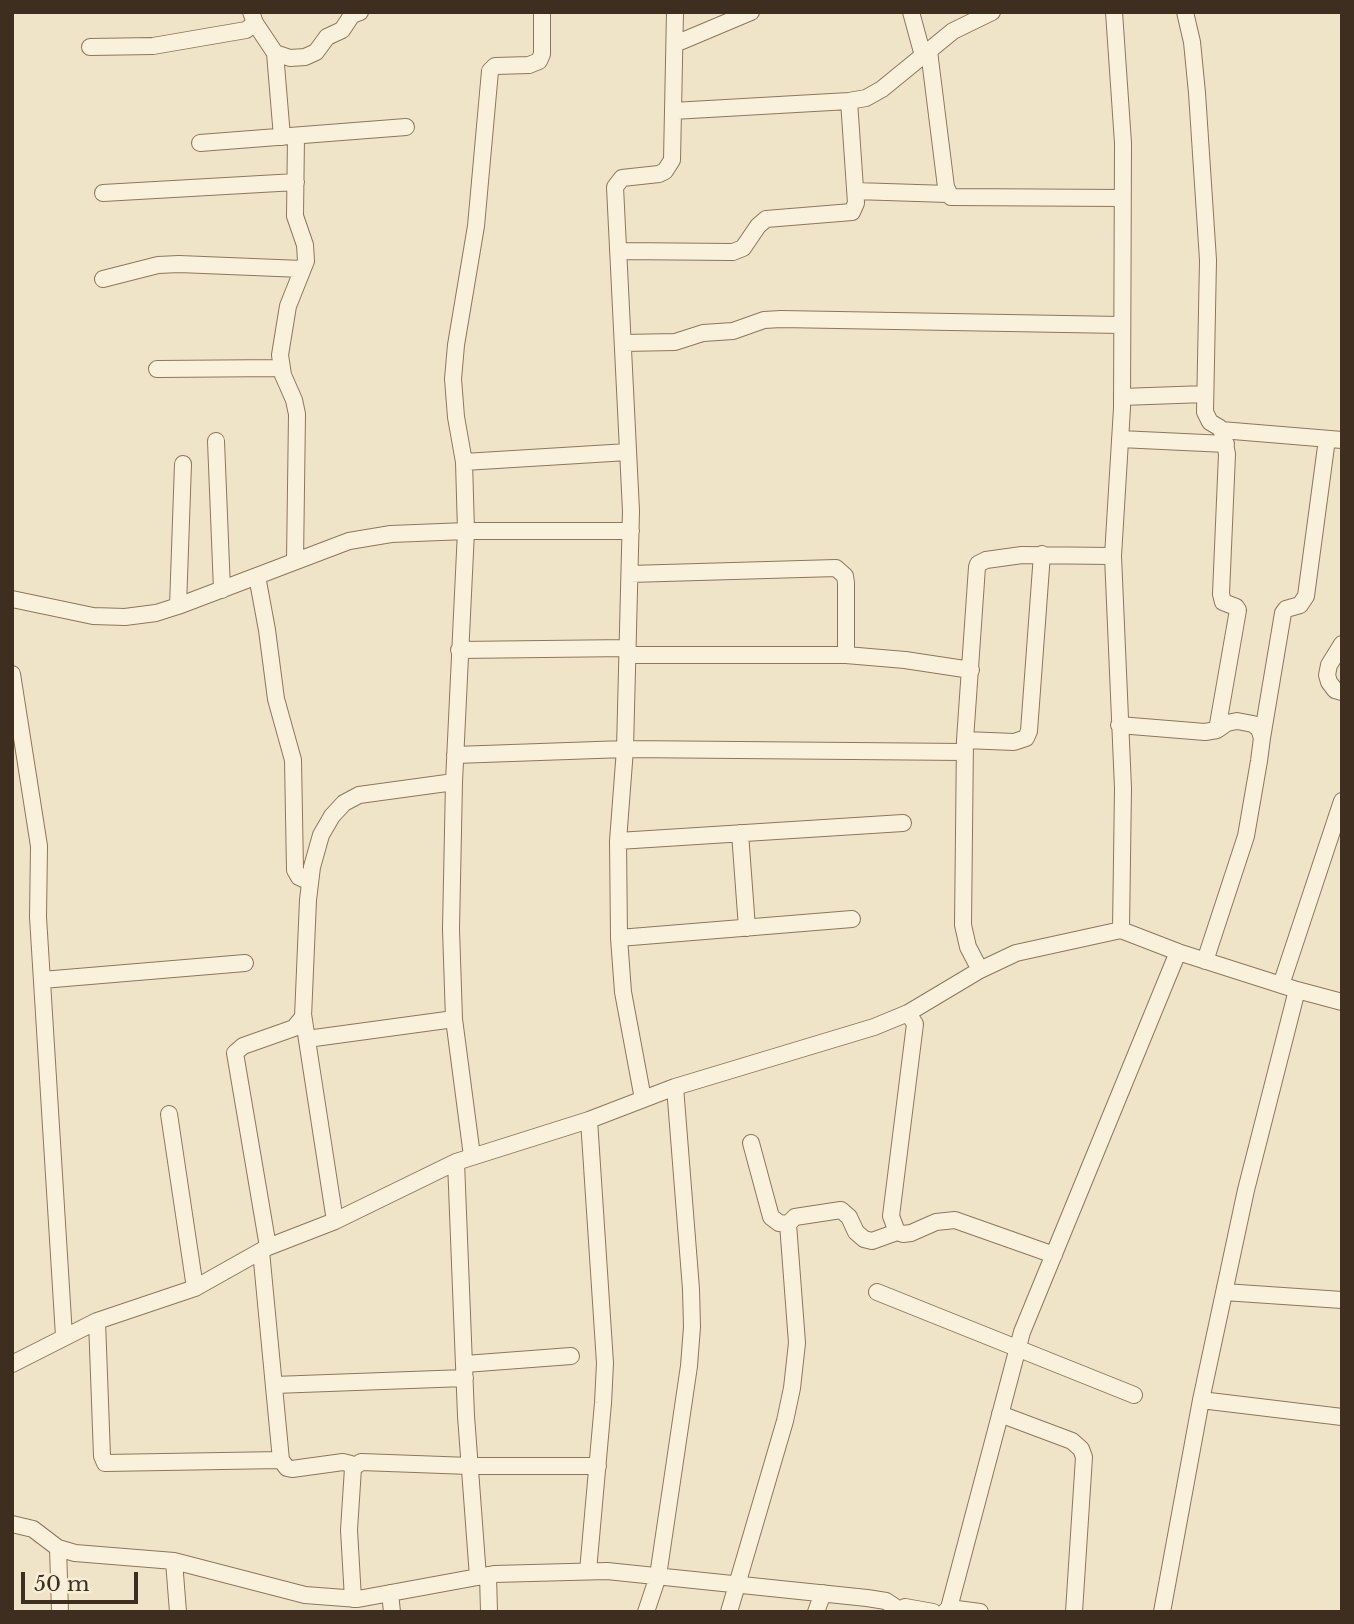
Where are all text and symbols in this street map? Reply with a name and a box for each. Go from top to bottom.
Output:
scale bar [24,1558,142,1602]
text: 50 m [34,1571,89,1597]

